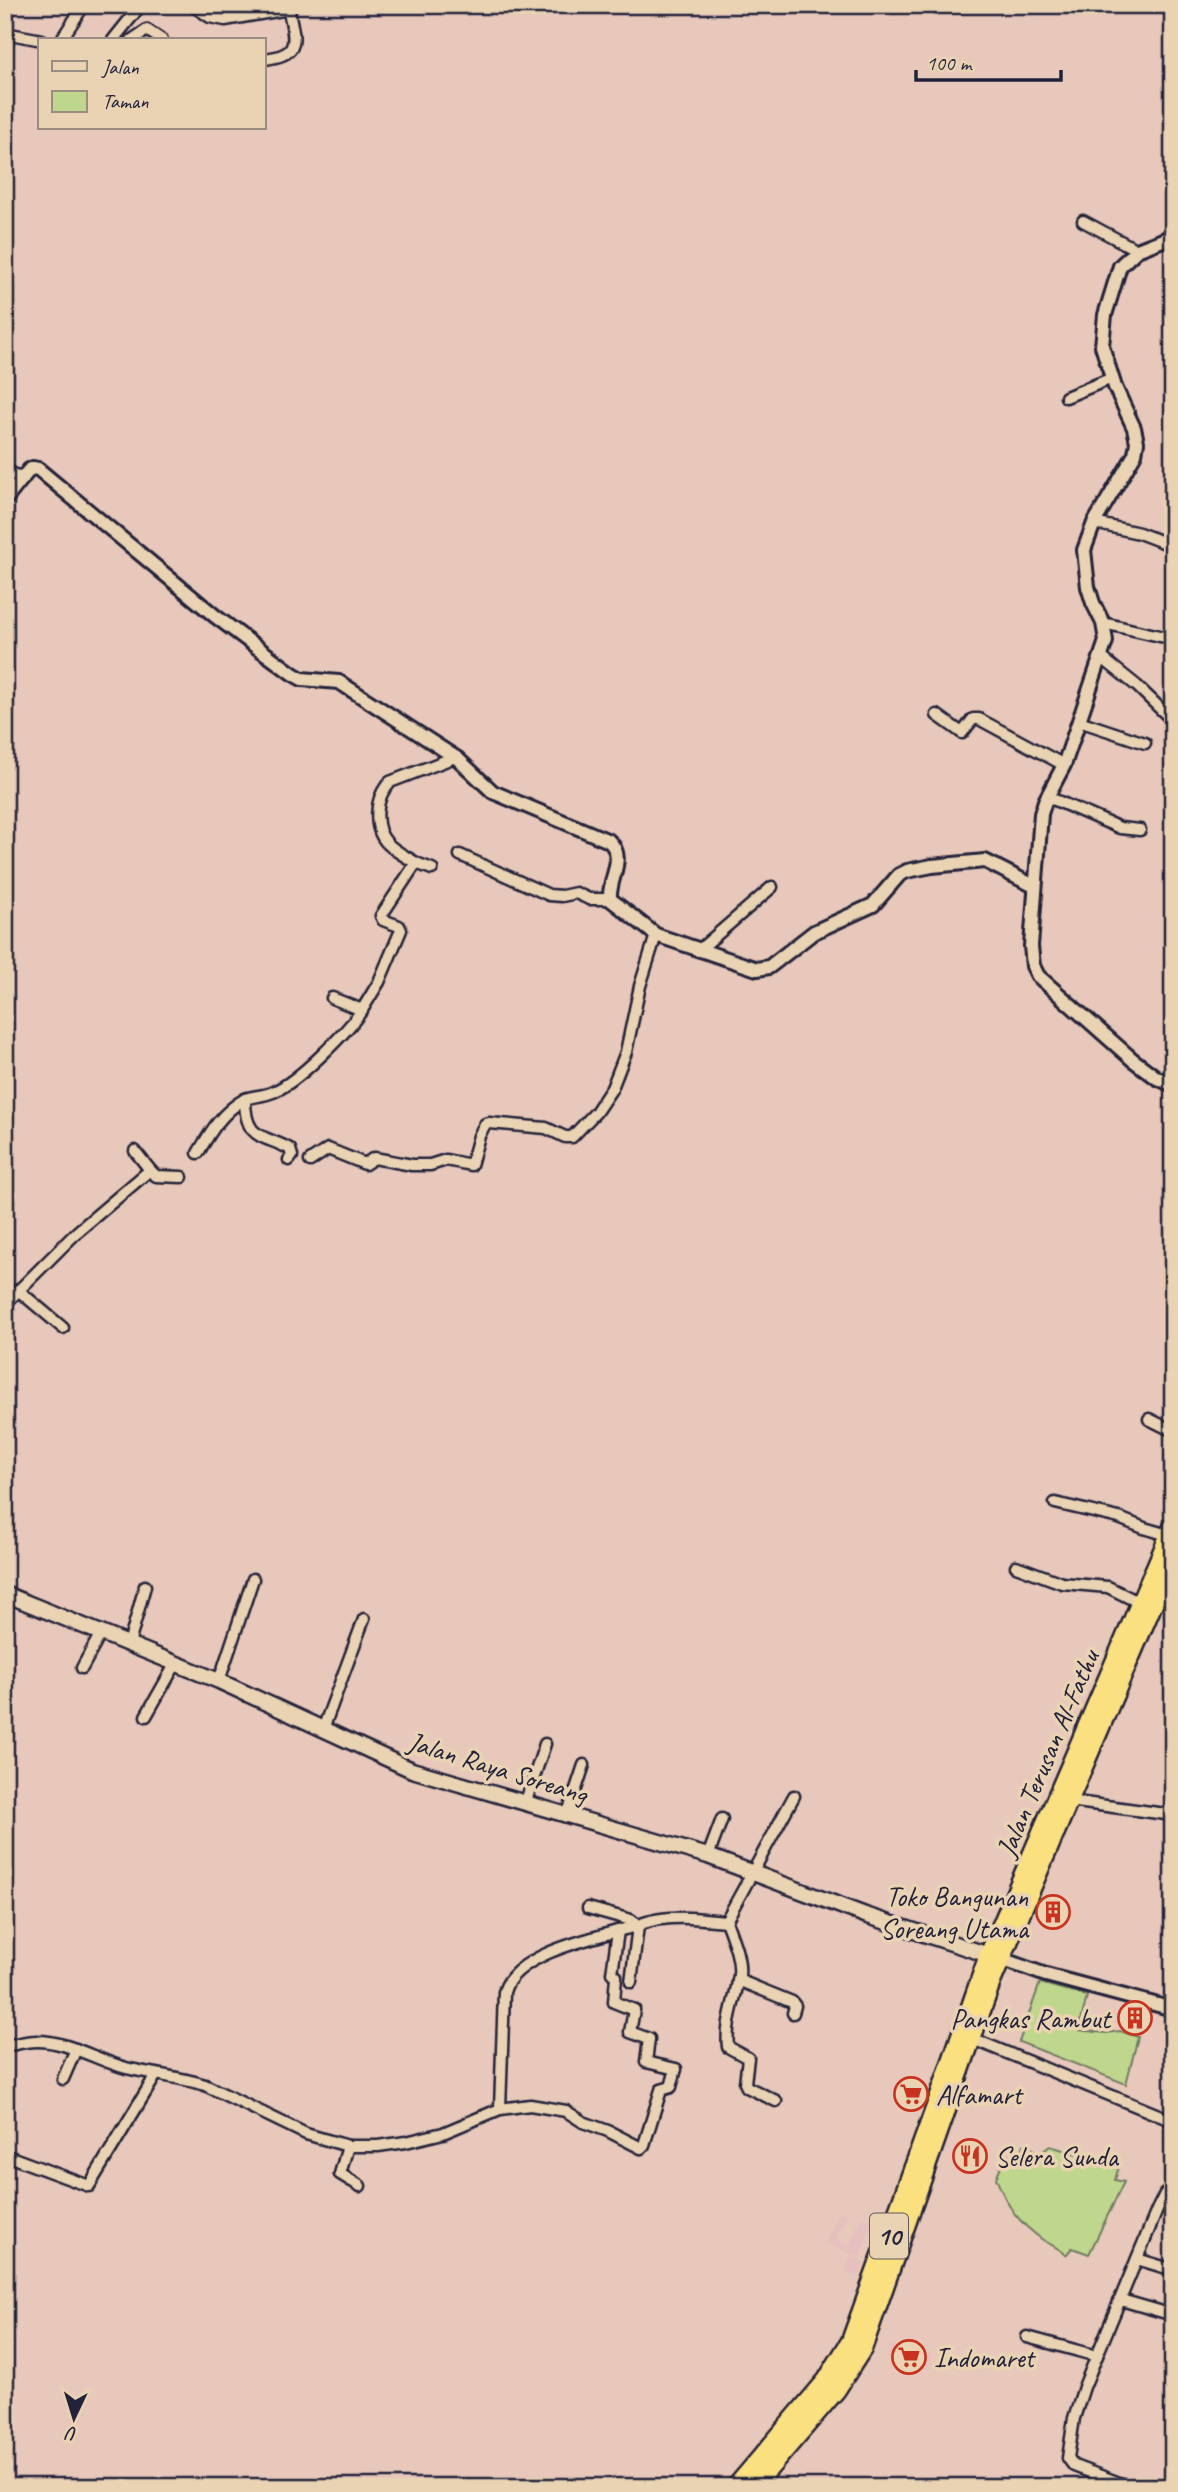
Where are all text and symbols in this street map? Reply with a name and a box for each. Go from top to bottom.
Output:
legend [38,38,266,130]
scale bar [916,38,1061,82]
text: 100 m [926,50,973,76]
text: Jalan [101,54,139,80]
text: Taman [102,88,149,114]
street label: Jalan Terusan Al-Fathu [987,1643,1107,1864]
street label: Jalan Raya Soreang [402,1723,594,1812]
place label: Toko Bangunan Soreang Utama [880,1879,1030,1946]
building icon: Toko Bangunan Soreang Utama [1034,1893,1072,1931]
building icon: Pangkas Rambut [1116,1999,1154,2037]
place label: Pangkas Rambut [950,2001,1113,2036]
supermarket icon: Alfamart [892,2075,930,2113]
place label: Alfamart [936,2077,1024,2112]
restaurant icon: Selera Sunda [951,2137,989,2175]
place label: Selera Sunda [995,2139,1120,2174]
road number: 10 [870,2214,908,2258]
supermarket icon: Indomaret [890,2338,928,2376]
place label: Indomaret [934,2340,1036,2375]
north arrow [38,2384,108,2454]
text: U [64,2421,78,2446]

